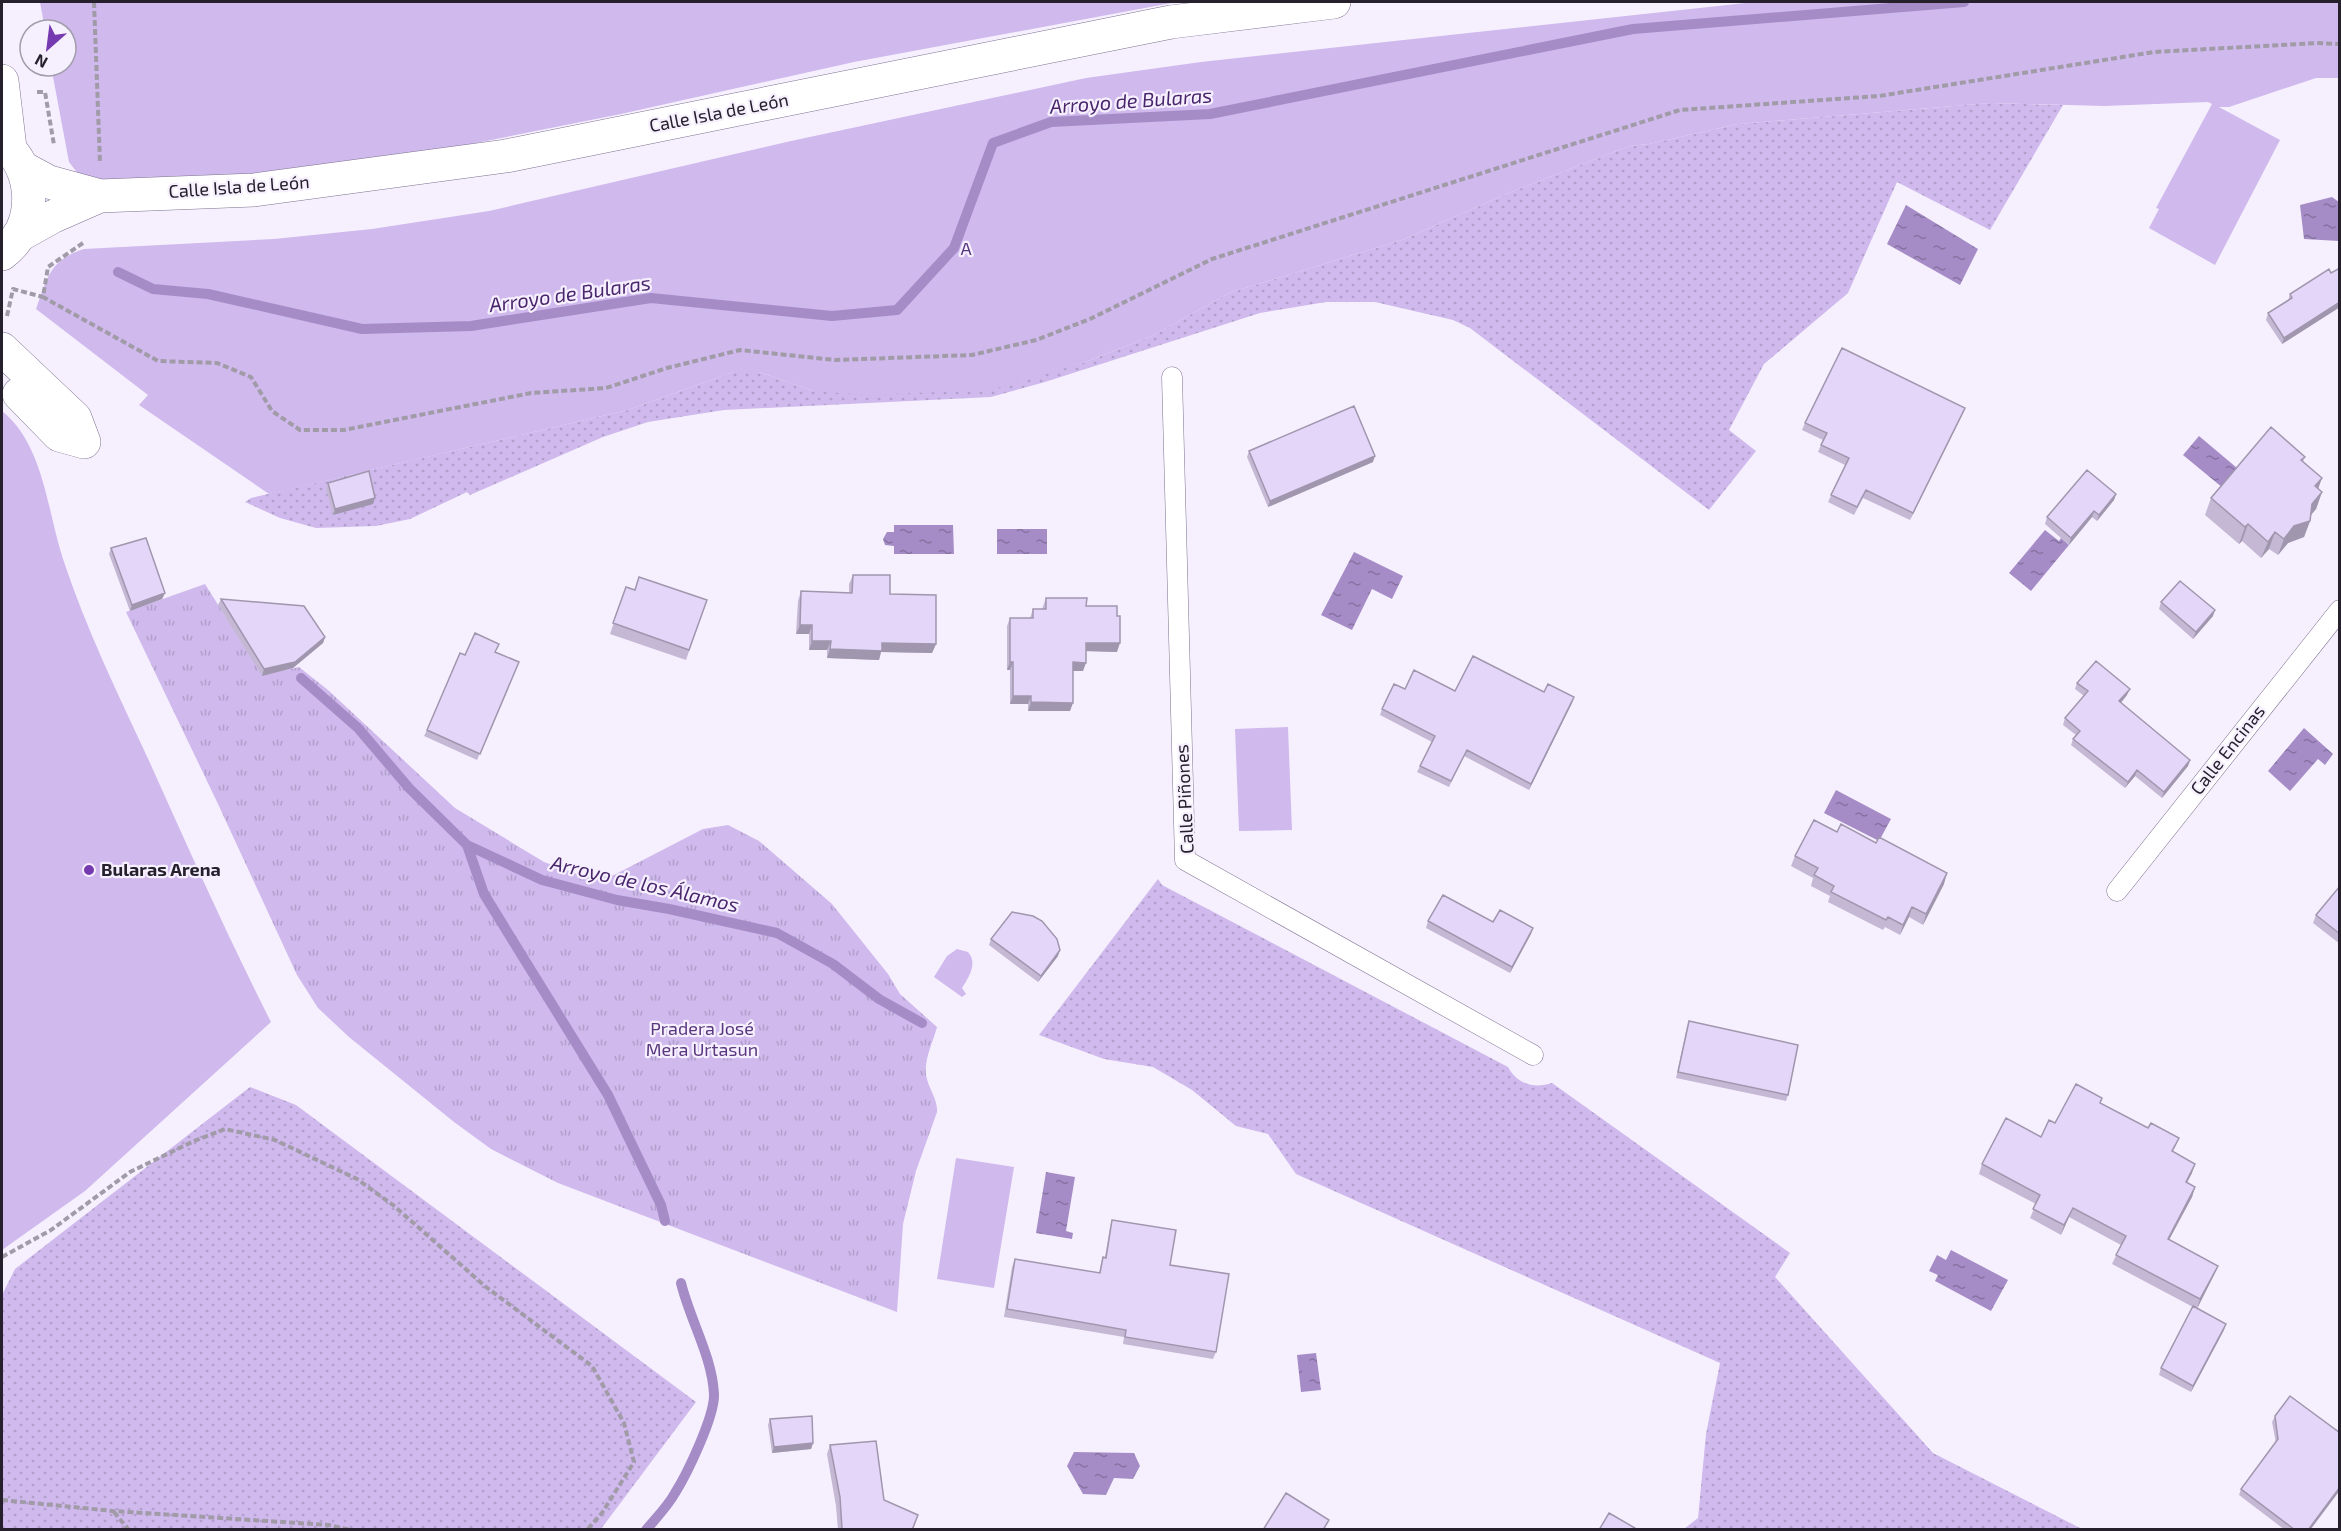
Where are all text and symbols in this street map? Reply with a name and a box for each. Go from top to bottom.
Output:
north arrow [18,18,78,78]
text: N [31,51,50,73]
water label: Arroyo de Bularas [1048,82,1213,119]
street label: Calle Isla de León [647,88,790,136]
street label: Calle Isla de León [168,170,310,202]
park label: A [960,237,972,259]
water label: Arroyo de Bularas [487,270,652,317]
street label: Calle Encinas [2185,700,2269,799]
street label: Calle Piñones [1170,744,1198,854]
water label: Arroyo de los Álamos [548,849,742,917]
place label: Bularas Arena [101,858,221,880]
marker: Bularas Arena [82,863,96,877]
park label: Pradera José Mera Urtasun [646,1017,758,1060]

